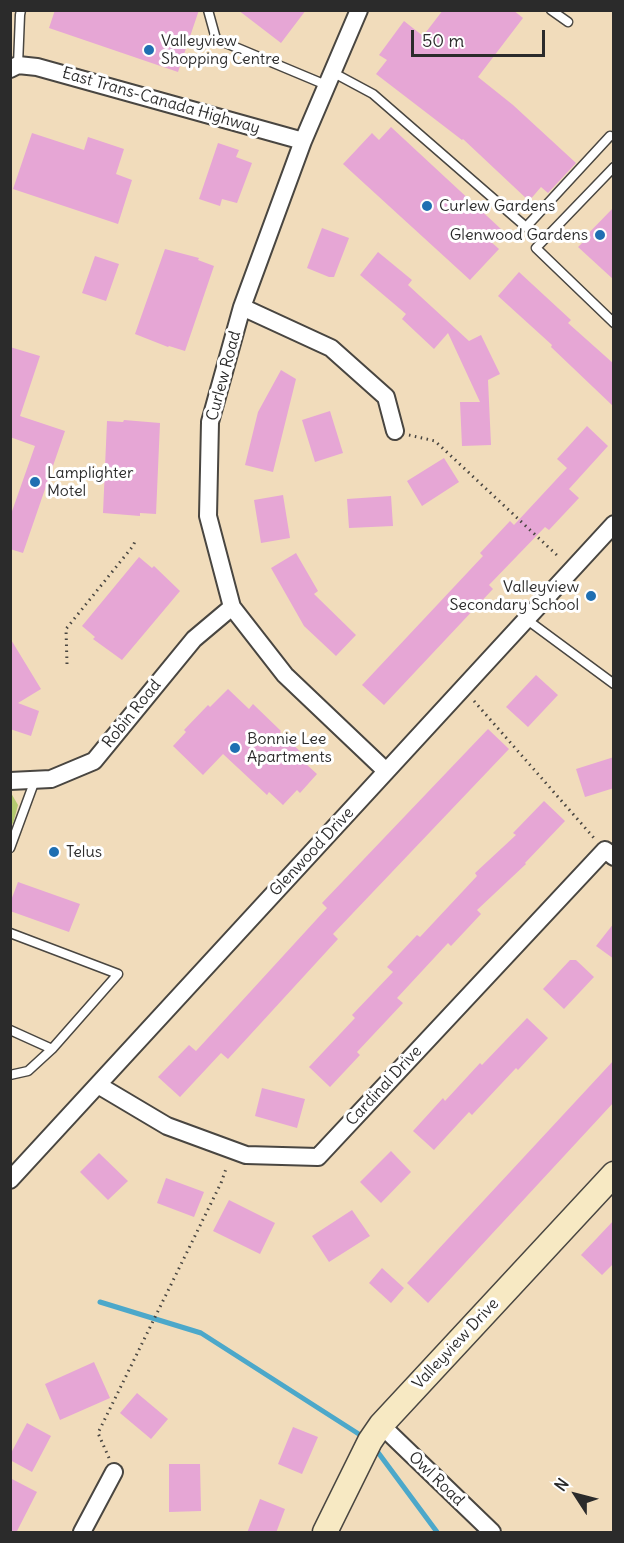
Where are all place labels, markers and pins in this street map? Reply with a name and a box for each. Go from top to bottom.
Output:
place label: Valleyview Shopping Centre [161,31,280,69]
marker: Valleyview Shopping Centre [142,43,156,57]
place label: Curlew Gardens [439,196,555,216]
marker: Curlew Gardens [420,199,434,213]
place label: Glenwood Gardens [450,225,588,245]
marker: Glenwood Gardens [593,228,607,242]
place label: Lamplighter Motel [47,463,133,501]
marker: Lamplighter Motel [28,475,42,489]
place label: Valleyview Secondary School [449,577,579,615]
marker: Valleyview Secondary School [584,589,598,603]
place label: Bonnie Lee Apartments [247,729,332,767]
marker: Bonnie Lee Apartments [228,741,242,755]
place label: Telus [66,842,102,862]
marker: Telus [47,845,61,859]

